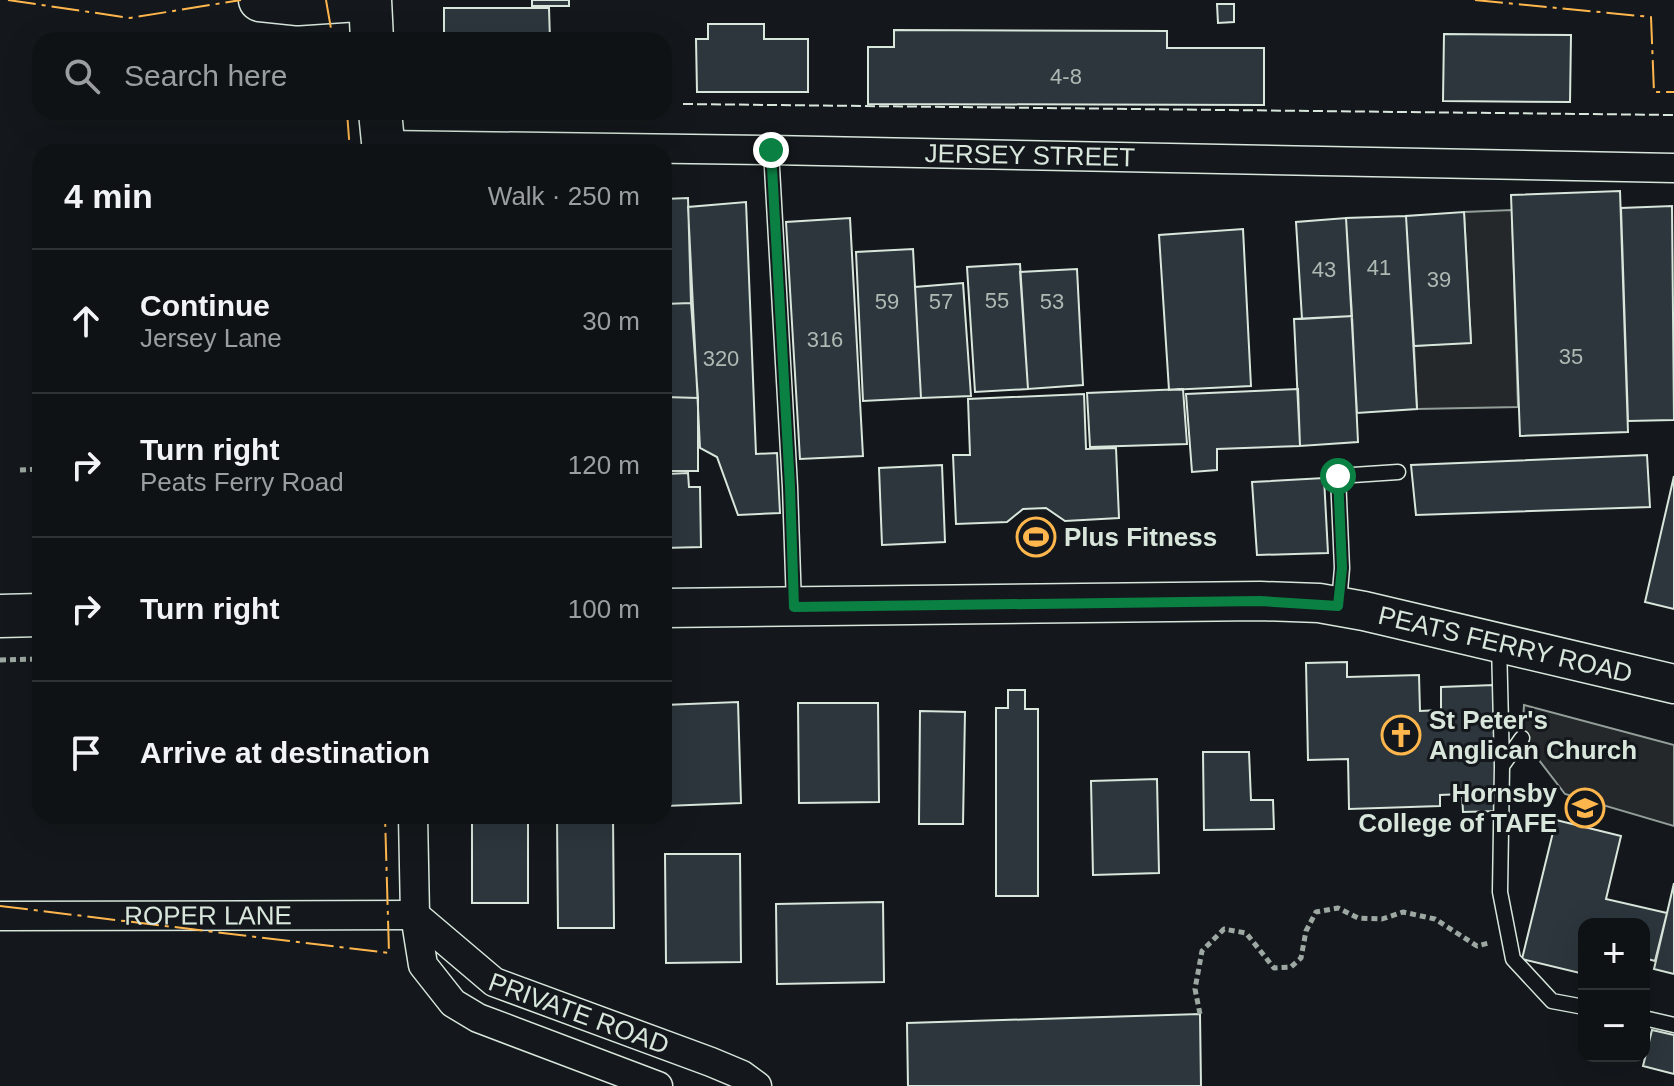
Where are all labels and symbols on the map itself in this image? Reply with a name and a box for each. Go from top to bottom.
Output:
house number: 4-8 [1050,64,1082,89]
route end [753,132,789,168]
street label: JERSEY STREET [924,138,1136,172]
house number: 41 [1367,255,1391,280]
house number: 43 [1312,257,1336,282]
house number: 39 [1427,267,1451,292]
house number: 55 [985,288,1009,313]
house number: 59 [875,289,899,314]
house number: 57 [929,289,953,314]
house number: 53 [1040,289,1064,314]
house number: 316 [807,327,843,352]
house number: 35 [1559,344,1583,369]
house number: 320 [703,346,739,371]
route start [1320,458,1356,494]
sports icon: Plus Fitness [1015,516,1057,558]
place label: Plus Fitness [1064,522,1217,552]
street label: PEATS FERRY ROAD [1375,600,1635,689]
place label: St Peter's Anglican Church [1429,705,1637,765]
church icon: St Peter's Anglican Church [1380,714,1422,756]
place label: Hornsby College of TAFE [1358,778,1558,838]
school or university icon: Hornsby College of TAFE [1564,787,1606,829]
street label: ROPER LANE [124,900,292,931]
street label: PRIVATE ROAD [485,966,673,1060]

